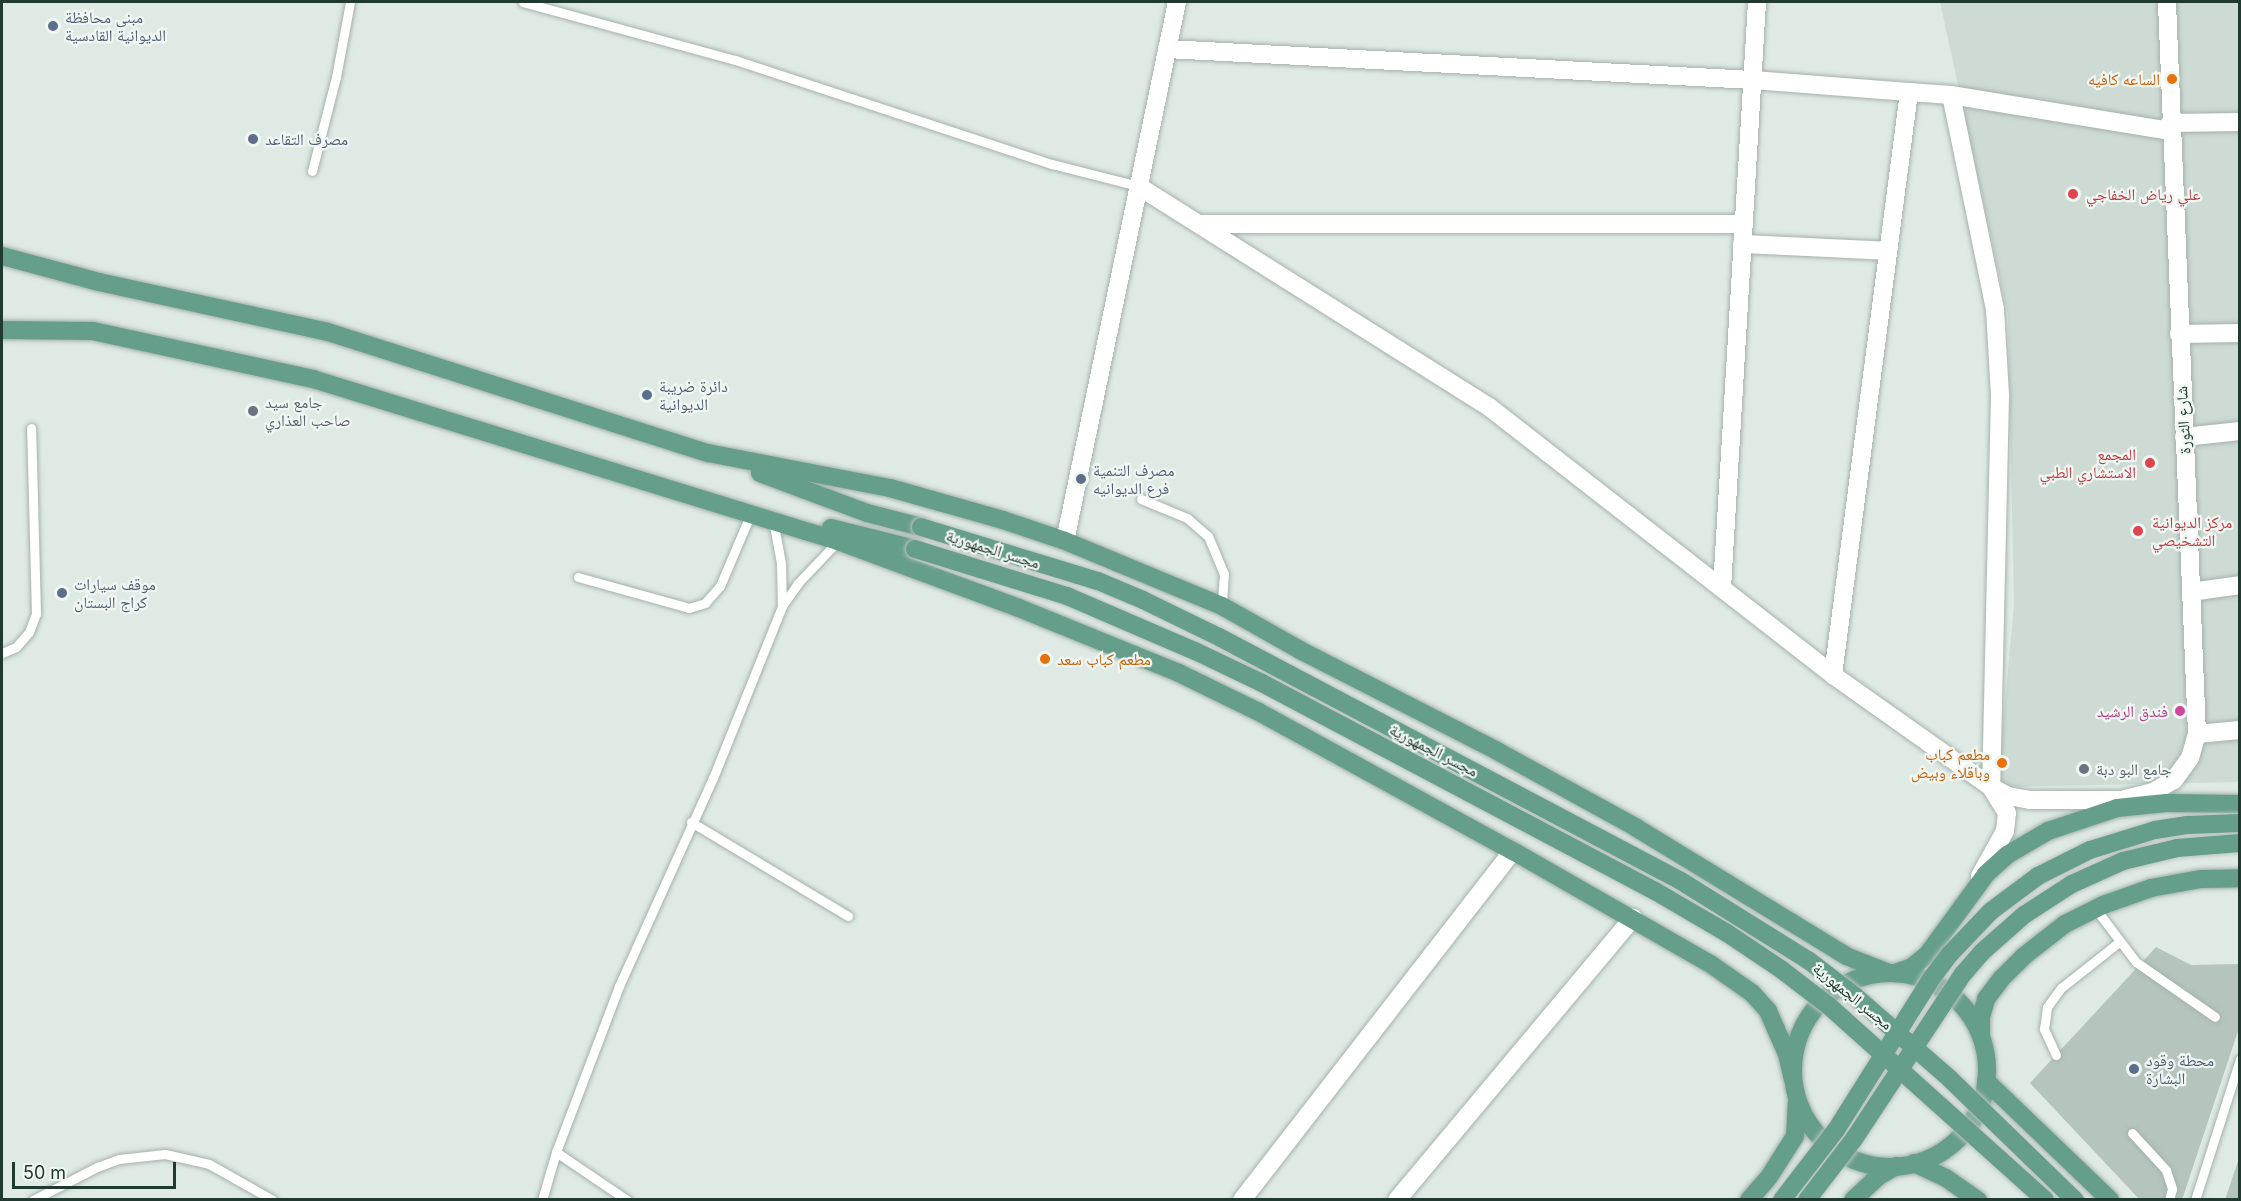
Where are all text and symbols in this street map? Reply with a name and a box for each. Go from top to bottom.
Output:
place label: مبنى محافظة الديوانية القادسية [65,7,166,45]
marker: مبنى محافظة الديوانية القادسية [46,19,60,33]
place label: الساعه كافيه [2088,69,2160,89]
marker: الساعه كافيه [2165,72,2179,86]
place label: مصرف التقاعد [265,129,348,149]
marker: مصرف التقاعد [246,132,260,146]
place label: علي رياض الخفاجي [2086,184,2201,204]
marker: علي رياض الخفاجي [2064,185,2082,203]
place label: دائرة ضريبة الديوانية [659,376,728,414]
street label: شارع الثورة [2172,386,2194,454]
marker: دائرة ضريبة الديوانية [640,388,654,402]
place label: جامع سيد صاحب العذاري [265,392,351,430]
marker: جامع سيد صاحب العذاري [246,404,260,418]
place label: المجمع الاستشاري الطبي [2039,444,2136,482]
marker: المجمع الاستشاري الطبي [2141,454,2159,472]
place label: مصرف التنمية فرع الديوانيه [1093,460,1175,498]
marker: مصرف التنمية فرع الديوانيه [1074,472,1088,486]
place label: مركز الديوانية التشخيصي [2152,512,2232,550]
marker: مركز الديوانية التشخيصي [2129,522,2147,540]
street label: مجسر الجمهورية [944,526,1042,572]
place label: موقف سيارات كراج البستان [74,574,156,612]
marker: موقف سيارات كراج البستان [55,586,69,600]
place label: مطعم كباب سعد [1057,649,1151,669]
marker: مطعم كباب سعد [1038,652,1052,666]
place label: فندق الرشيد [2097,701,2168,721]
marker: فندق الرشيد [2173,704,2187,718]
street label: مجسر الجمهورية [1387,720,1481,780]
place label: مطعم كباب وباقلاء وبيض [1911,744,1990,782]
marker: مطعم كباب وباقلاء وبيض [1995,756,2009,770]
place label: جامع البو دبة [2096,759,2172,779]
marker: جامع البو دبة [2077,762,2091,776]
street label: مجسر الجمهورية [1809,958,1897,1034]
place label: محطة وقود البشارة [2146,1050,2214,1088]
marker: محطة وقود البشارة [2127,1062,2141,1076]
scale bar [15,1150,178,1188]
text: 50 m [23,1162,66,1183]

